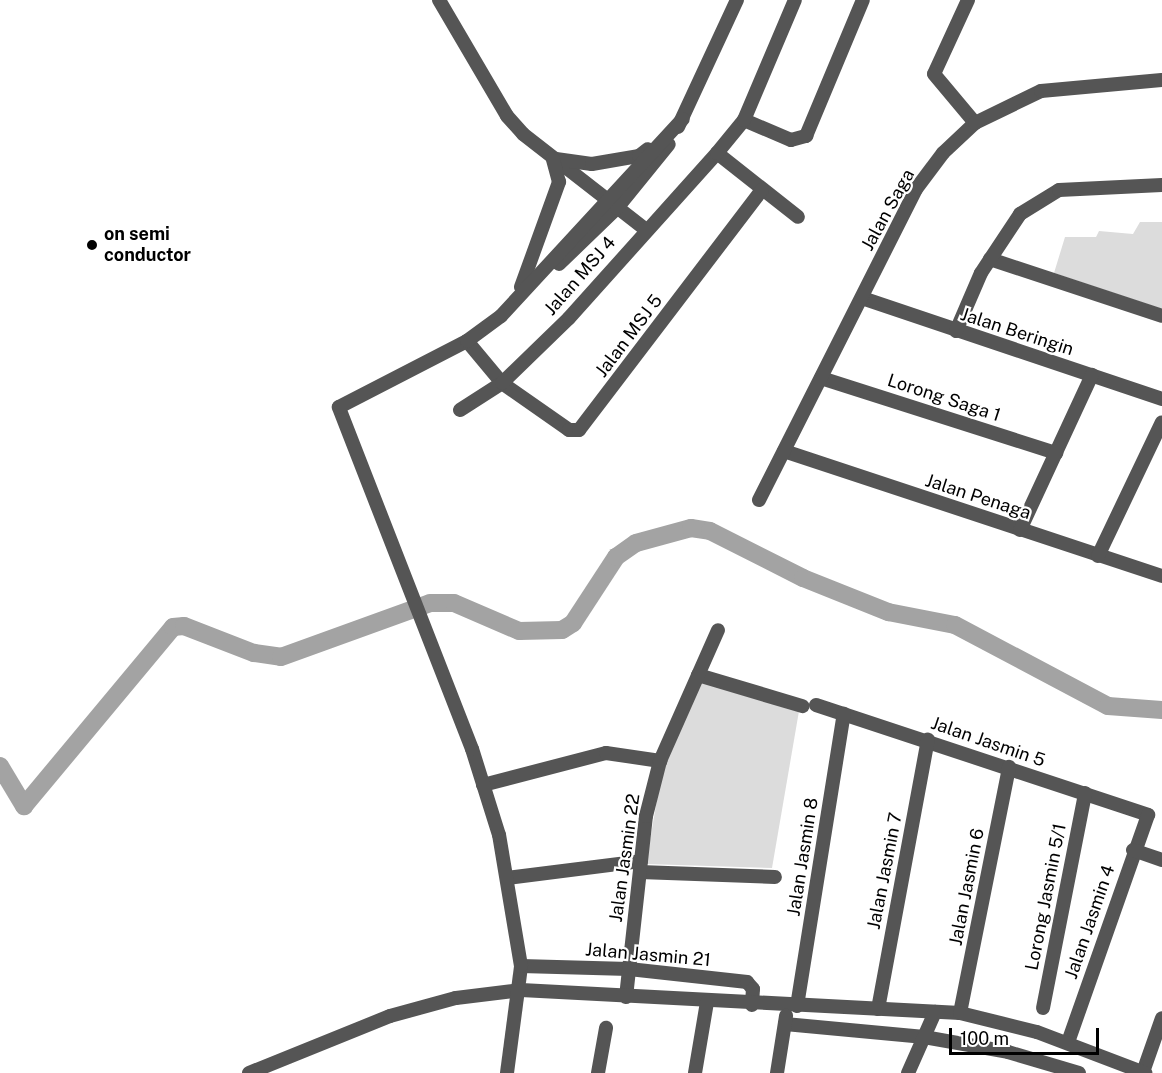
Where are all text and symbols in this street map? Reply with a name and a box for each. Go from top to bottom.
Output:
street label: Jalan Saga [857,165,919,255]
place label: on semi conductor [104,224,191,266]
street label: Jalan MSJ 4 [540,232,620,320]
marker: on semi conductor [85,238,99,252]
street label: Jalan MSJ 5 [591,290,667,382]
street label: Jalan Beringin [958,304,1076,360]
street label: Lorong Saga 1 [885,370,1003,426]
street label: Jalan Penaga [922,470,1034,524]
street label: Jalan Jasmin 5 [928,712,1048,772]
street label: Jalan Jasmin 22 [605,792,645,924]
street label: Jalan Jasmin 8 [783,796,823,918]
street label: Jalan Jasmin 7 [863,811,907,931]
street label: Lorong Jasmin 5/1 [1021,822,1071,972]
street label: Jalan Jasmin 6 [945,826,989,948]
street label: Jalan Jasmin 4 [1060,862,1120,982]
street label: Jalan Jasmin 21 [584,939,712,971]
scale bar [952,1016,1102,1054]
text: 100 m [960,1028,1009,1049]

